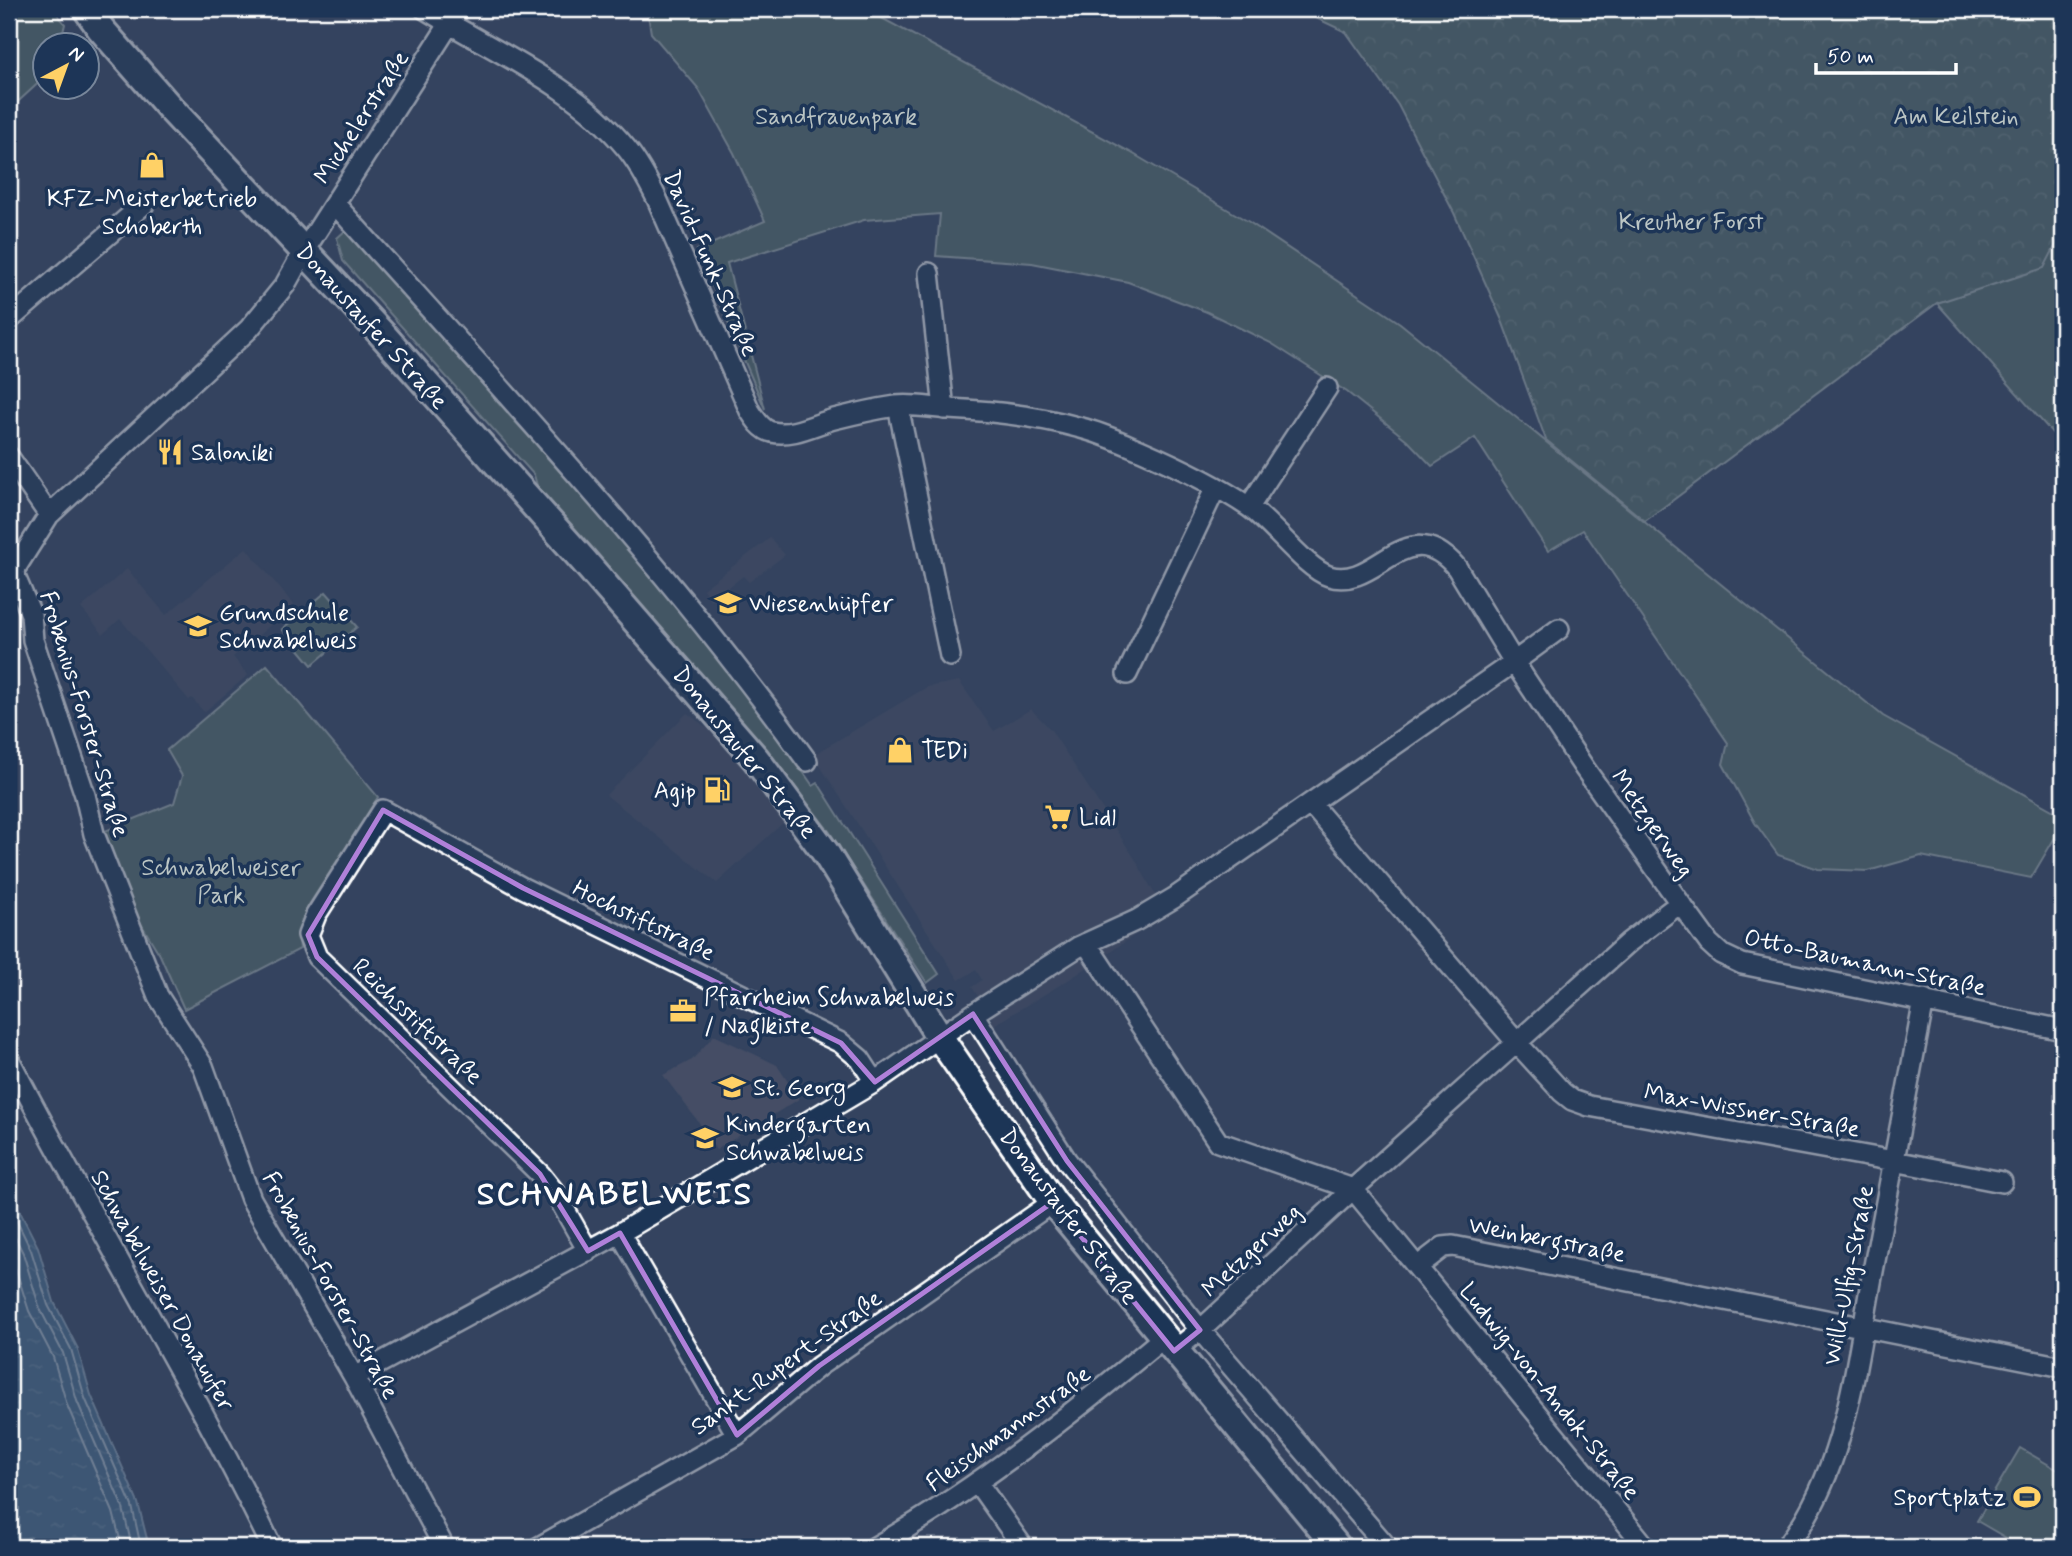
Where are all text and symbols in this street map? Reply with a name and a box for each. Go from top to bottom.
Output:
north arrow [32,32,102,102]
scale bar [1816,32,1956,76]
text: N [63,41,89,68]
text: 50 m [1827,43,1874,71]
street label: Michelerstraße [308,45,417,191]
park label: Sandfrauenpark [755,102,917,133]
park label: Am Keilstein [1893,102,2019,133]
shop icon: KFZ-Meisterbetrieb Schoberth [137,150,167,180]
street label: David-Funk-Straße [655,166,765,362]
place label: KFZ-Meisterbetrieb Schoberth [47,184,257,243]
park label: Kreuther Forst [1618,207,1764,238]
street label: Donaustaufer Straße [288,237,454,417]
restaurant icon: Saloniki [155,437,185,467]
place label: Saloniki [191,438,273,469]
street label: Frobenius-Forster-Straße [31,588,136,841]
school or university icon: Wiesenhüpfer [713,588,743,618]
place label: Wiesenhüpfer [749,589,894,620]
place label: Grundschule Schwabelweis [219,598,357,657]
school or university icon: Grundschule Schwabelweis [183,611,213,641]
street label: Donaustaufer Straße [665,660,823,846]
shop icon: TEDi [885,735,915,765]
place label: TEDi [921,736,968,767]
street label: Metzgerweg [1603,764,1700,884]
fuel station icon: Agip [702,775,732,805]
place label: Agip [654,776,696,807]
supermarket icon: Lidl [1043,802,1073,832]
place label: Lidl [1079,803,1116,834]
park label: Schwabelweiser Park [141,853,301,912]
street label: Hochstiftstraße [567,873,720,969]
street label: Otto-Baumann-Straße [1741,923,1988,1004]
street label: Reichsstiftstraße [345,952,489,1092]
place label: Pfarrheim Schwabelweis / Naglkiste [704,983,954,1045]
office icon: Pfarrheim Schwabelweis / Naglkiste [668,996,698,1026]
school or university icon: St. Georg [717,1072,747,1102]
place label: St. Georg [753,1073,846,1106]
street label: Max-Wissner-Straße [1641,1077,1862,1146]
place label: Kindergarten Schwabelweis [726,1110,871,1169]
street label: Donaustaufer Straße [991,1122,1145,1312]
school or university icon: Kindergarten Schwabelweis [690,1123,720,1153]
street label: Schwabelweiser Donauufer [83,1165,241,1417]
street label: Frobenius-Forster-Straße [254,1166,405,1405]
district label: SCHWABELWEIS [477,1174,753,1216]
street label: Willi-Ulfig-Straße [1817,1182,1882,1368]
street label: Metzgerweg [1196,1197,1308,1305]
street label: Weinbergstraße [1465,1210,1628,1274]
street label: Ludwig-von-Andok-Straße [1451,1277,1646,1507]
street label: Sankt-Rupert-Straße [685,1283,889,1443]
street label: Fleischmannstraße [920,1359,1098,1499]
sports icon: Sportplatz [2012,1482,2042,1512]
place label: Sportplatz [1893,1483,2006,1514]

